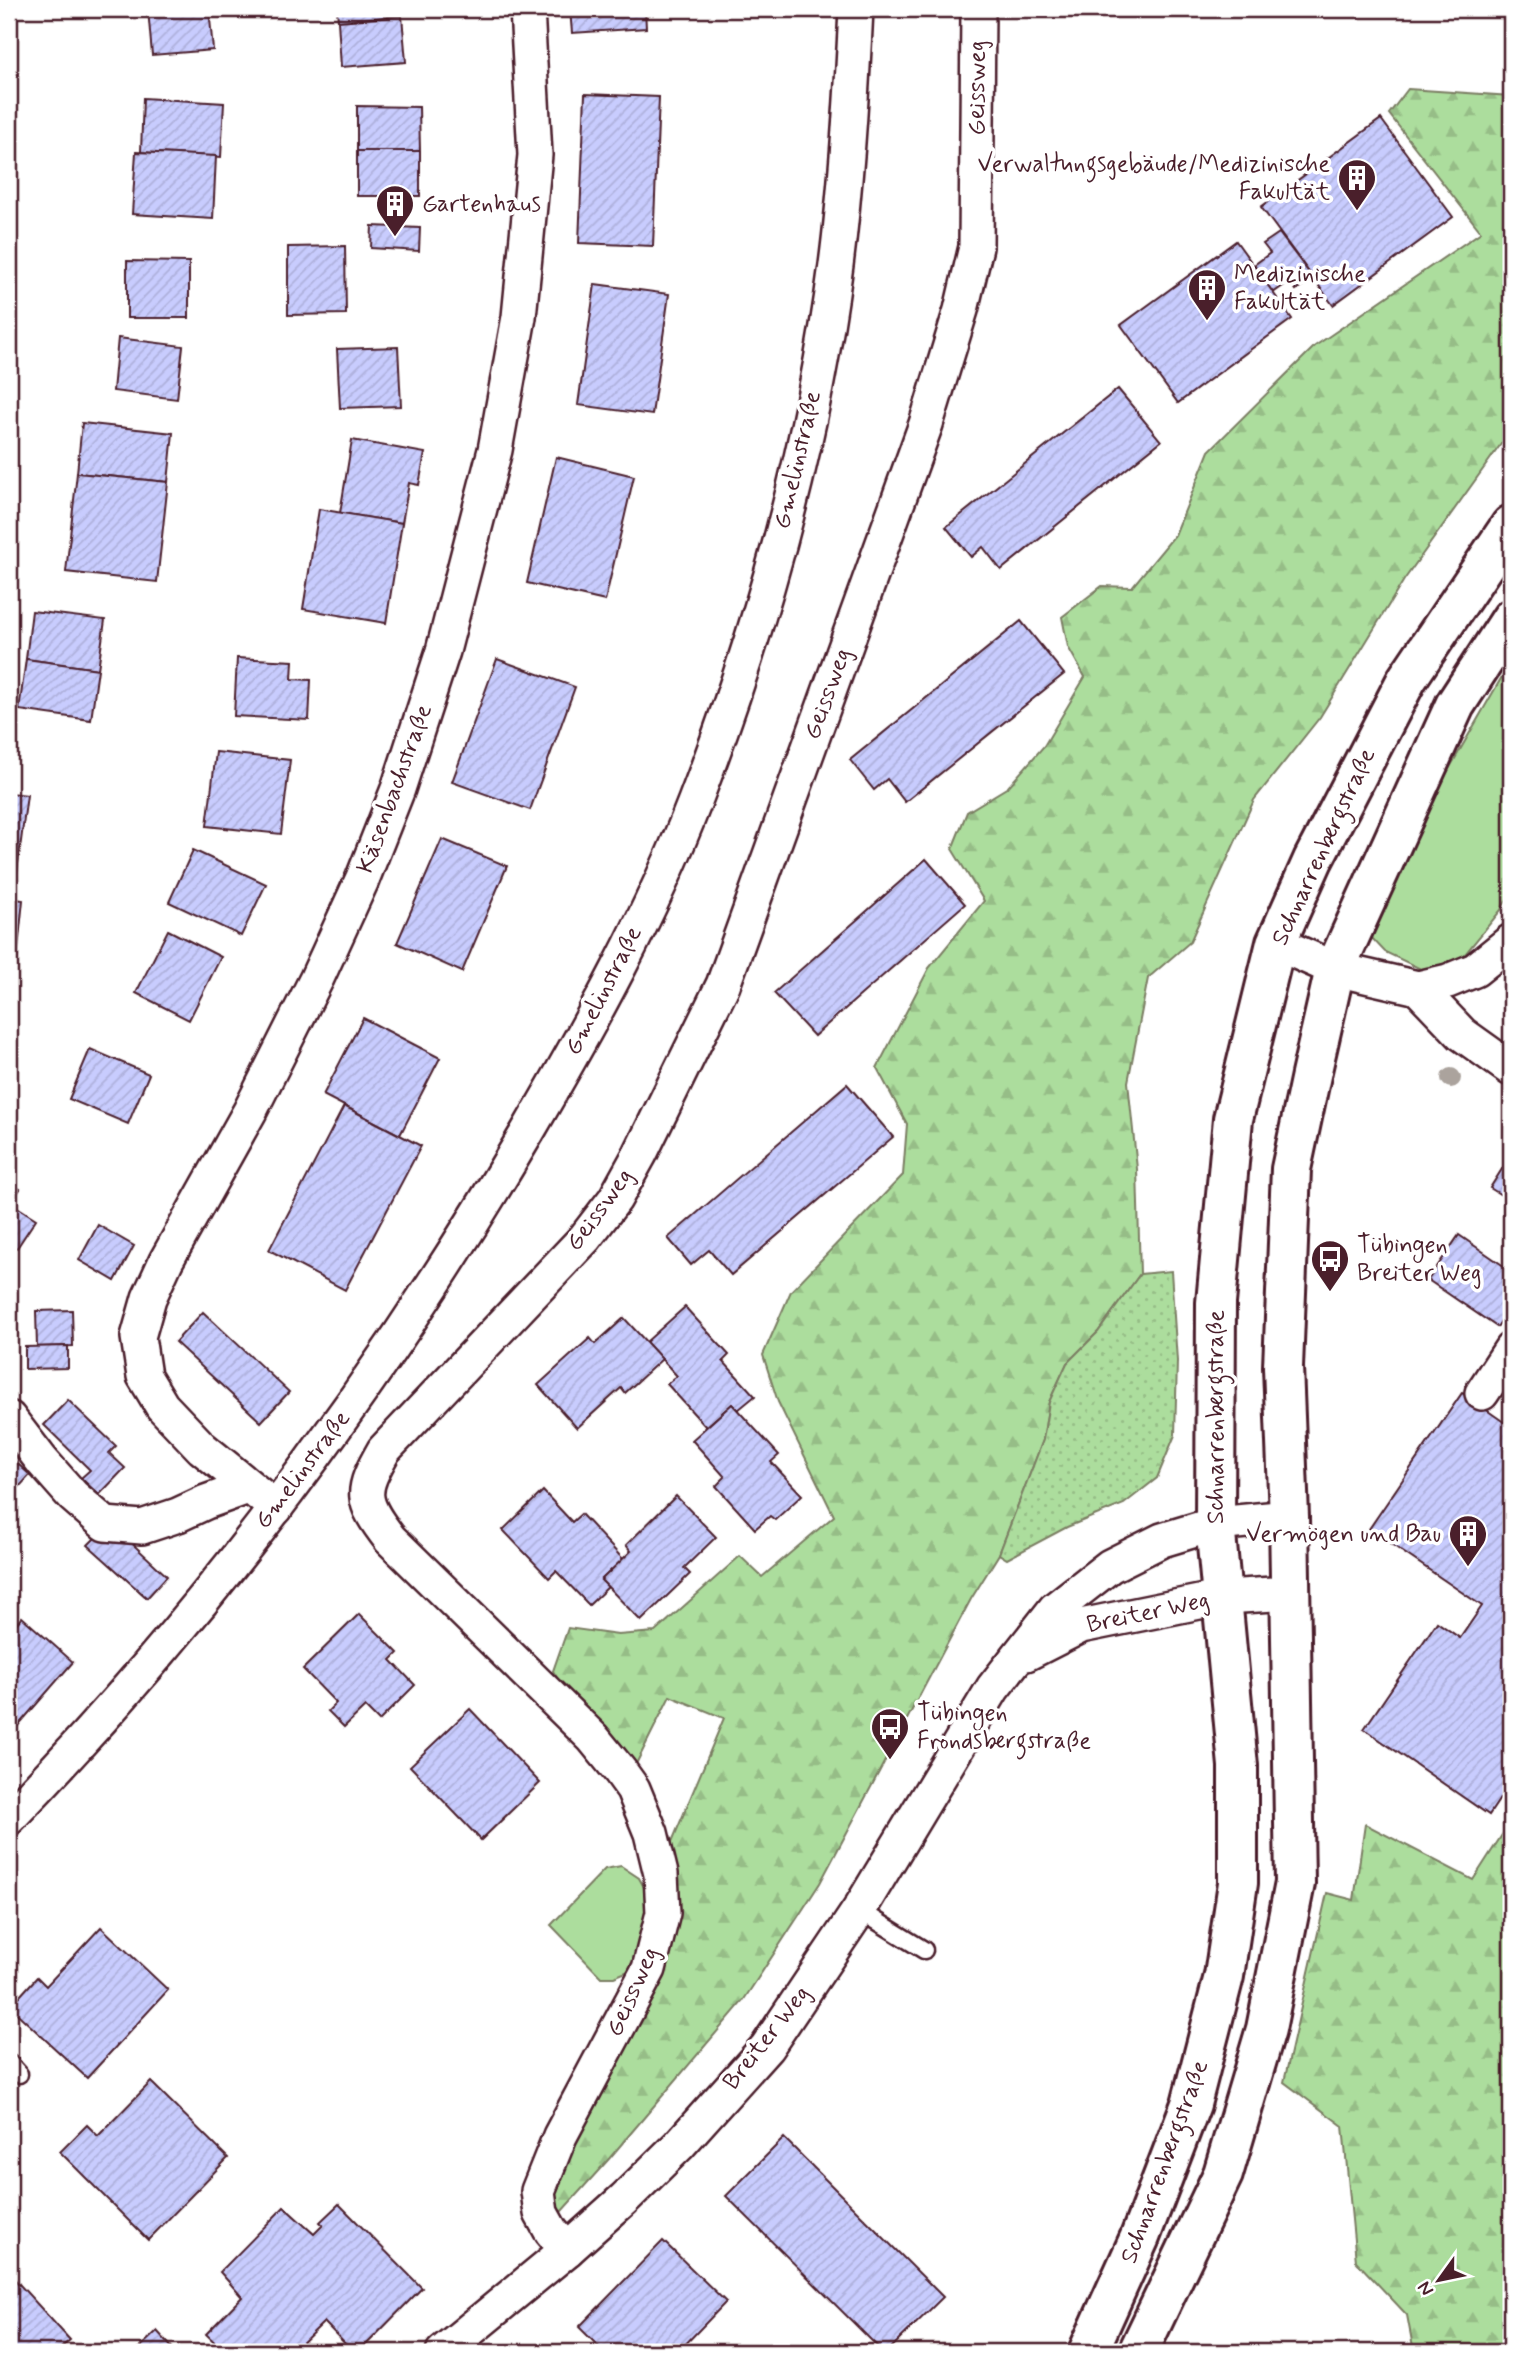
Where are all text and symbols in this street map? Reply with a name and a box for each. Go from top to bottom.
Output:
street label: Geissweg [962,41,993,135]
place label: Verwaltungsgebäude/Medizinische Fakultät [977,149,1330,208]
building icon: Verwaltungsgebäude/Medizinische Fakultät [1336,157,1378,212]
building icon: Gartenhaus [374,183,416,238]
place label: Gartenhaus [422,189,541,220]
place label: Medizinische Fakultät [1234,259,1366,318]
building icon: Medizinische Fakultät [1186,267,1228,322]
street label: Gmelinstraße [767,388,829,532]
street label: Geissweg [797,644,859,744]
street label: Käsenbachstraße [350,700,440,878]
street label: Schnarrenbergstraße [1265,743,1386,952]
street label: Gmelinstraße [558,921,650,1061]
street label: Geissweg [560,1162,640,1258]
place label: Tübingen Breiter Weg [1357,1230,1481,1289]
bus stop icon: Tübingen Breiter Weg [1309,1238,1351,1293]
street label: Schnarrenbergstraße [1201,1310,1235,1524]
street label: Gmelinstraße [248,1404,358,1536]
building icon: Vermögen und Bau [1447,1513,1489,1568]
place label: Vermögen und Bau [1246,1519,1441,1550]
street label: Breiter Weg [1084,1585,1212,1641]
place label: Tübingen Frondsbergstraße [917,1698,1091,1760]
bus stop icon: Tübingen Frondsbergstraße [869,1706,911,1761]
street label: Geissweg [600,1942,666,2042]
street label: Breiter Weg [716,1979,818,2097]
street label: Schnarrenbergstraße [1114,2056,1219,2269]
north arrow [1404,2246,1474,2316]
text: N [1412,2276,1440,2301]

